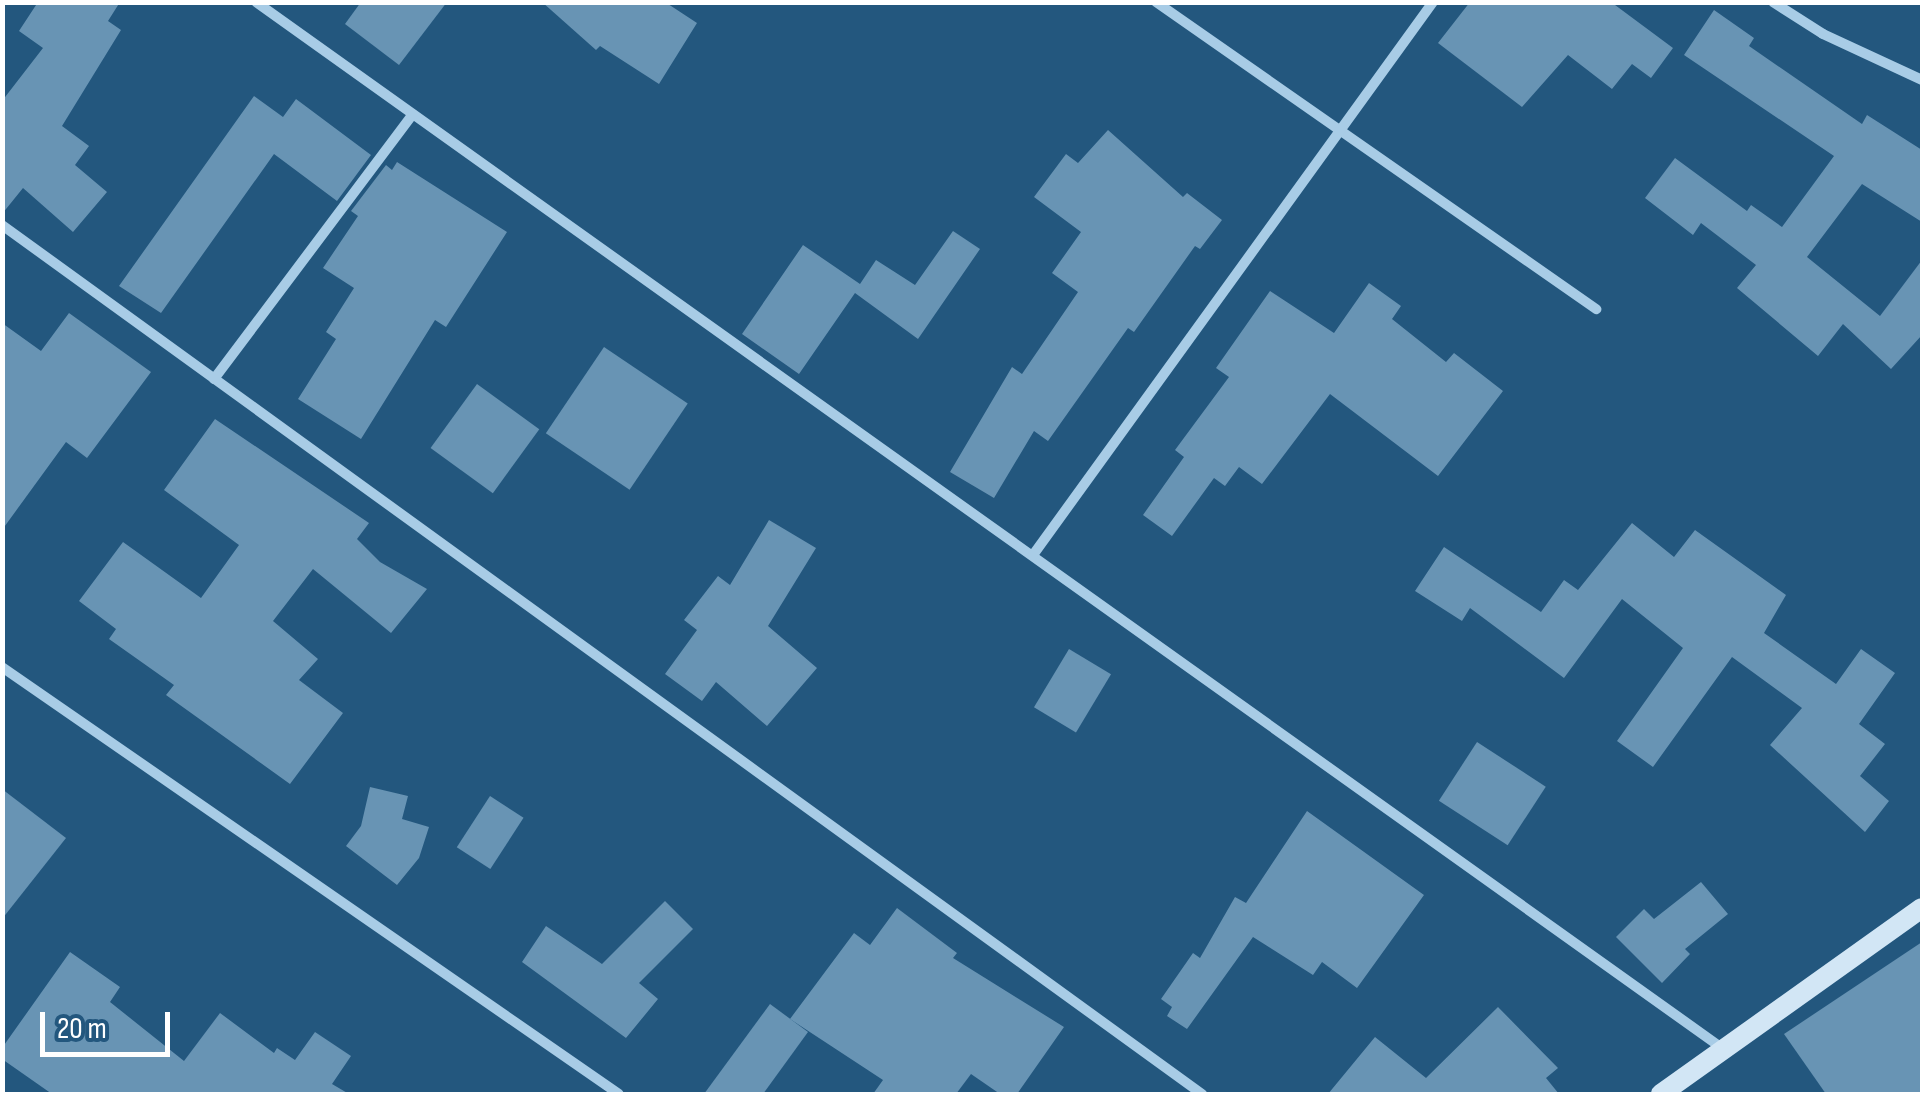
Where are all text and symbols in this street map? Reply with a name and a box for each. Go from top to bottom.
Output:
scale bar [45,992,175,1054]
text: 20 m [57,1011,107,1047]

